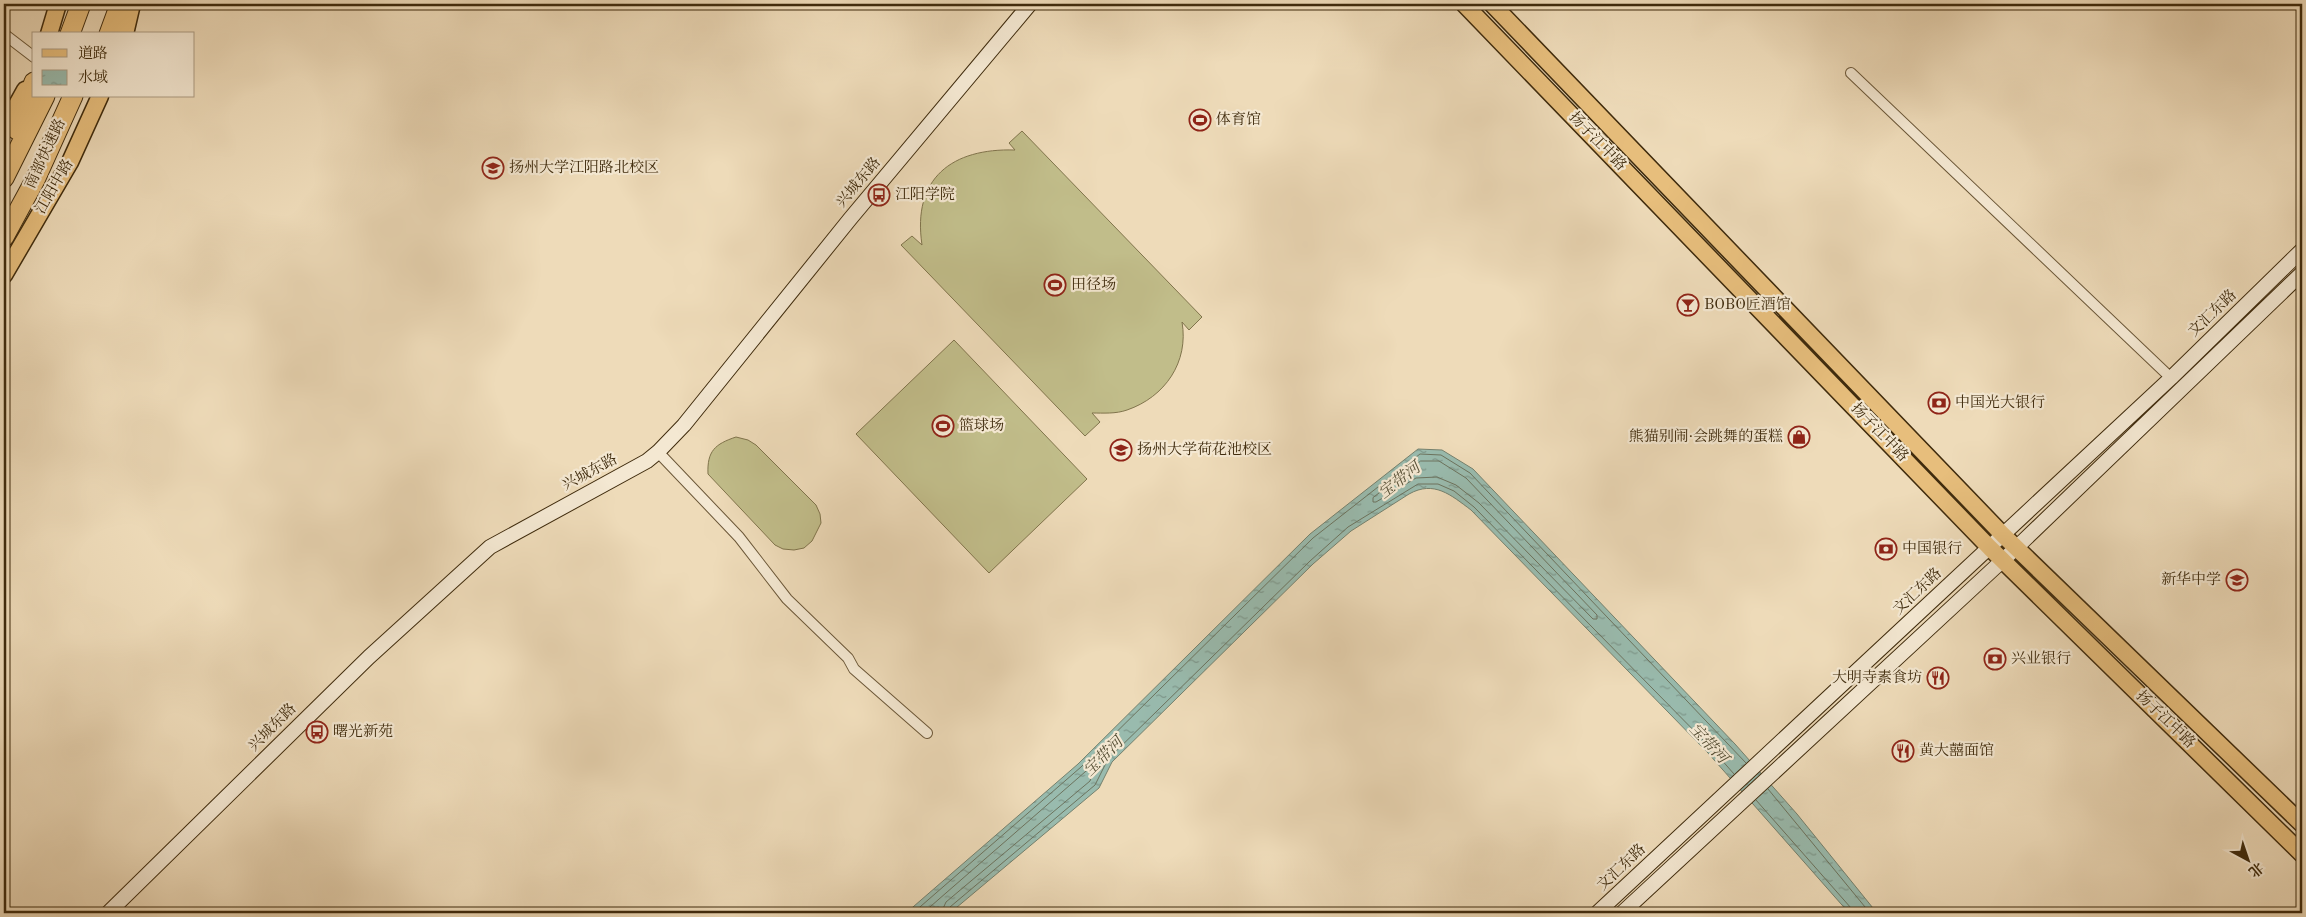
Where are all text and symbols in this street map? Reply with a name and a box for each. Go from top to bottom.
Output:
legend [32,32,195,98]
text: 道路 [78,45,108,62]
text: 水域 [78,69,108,86]
sports icon: 体育馆 [1188,108,1212,132]
street label: 扬子江中路 [1566,108,1630,174]
place label: 体育馆 [1216,111,1261,128]
street label: 南部快速路 [22,116,69,191]
street label: 兴城东路 [832,154,884,211]
street label: 江阳中路 [32,156,76,217]
school or university icon: 扬州大学江阳路北校区 [481,156,505,180]
place label: 扬州大学江阳路北校区 [509,159,659,176]
bus stop icon: 江阳学院 [867,183,891,207]
place label: 江阳学院 [895,186,955,203]
sports icon: 田径场 [1043,273,1067,297]
place label: 田径场 [1071,276,1116,293]
street label: 文汇东路 [2185,286,2240,340]
bar icon: BOBO匠酒馆 [1676,293,1700,317]
place label: BOBO匠酒馆 [1704,296,1791,313]
bank icon: 中国光大银行 [1927,391,1951,415]
place label: 中国光大银行 [1955,394,2045,411]
street label: 扬子江中路 [1848,399,1912,465]
sports icon: 篮球场 [931,414,955,438]
place label: 篮球场 [959,417,1004,434]
shop icon: 熊猫别闹·会跳舞的蛋糕 [1787,425,1811,449]
place label: 熊猫别闹·会跳舞的蛋糕 [1629,428,1783,445]
school or university icon: 扬州大学荷花池校区 [1109,438,1133,462]
place label: 扬州大学荷花池校区 [1137,441,1272,458]
street label: 兴城东路 [559,451,620,494]
water label: 宝带河 [1375,457,1426,502]
bank icon: 中国银行 [1874,537,1898,561]
place label: 中国银行 [1902,540,1962,557]
street label: 文汇东路 [1890,565,1945,618]
school or university icon: 新华中学 [2225,568,2249,592]
place label: 新华中学 [2161,571,2221,588]
bank icon: 兴业银行 [1983,647,2007,671]
place label: 兴业银行 [2011,650,2071,667]
restaurant icon: 大明寺素食坊 [1926,666,1950,690]
place label: 大明寺素食坊 [1832,669,1922,686]
street label: 扬子江中路 [2133,687,2199,751]
street label: 兴城东路 [245,700,300,755]
bus stop icon: 曙光新苑 [305,720,329,744]
water label: 宝带河 [1686,720,1734,769]
place label: 曙光新苑 [333,723,393,740]
water label: 宝带河 [1080,731,1129,780]
restaurant icon: 黄大囍面馆 [1891,739,1915,763]
place label: 黄大囍面馆 [1919,742,1994,759]
north arrow [2224,834,2274,884]
street label: 文汇东路 [1594,841,1649,894]
text: 北 [2246,859,2266,880]

